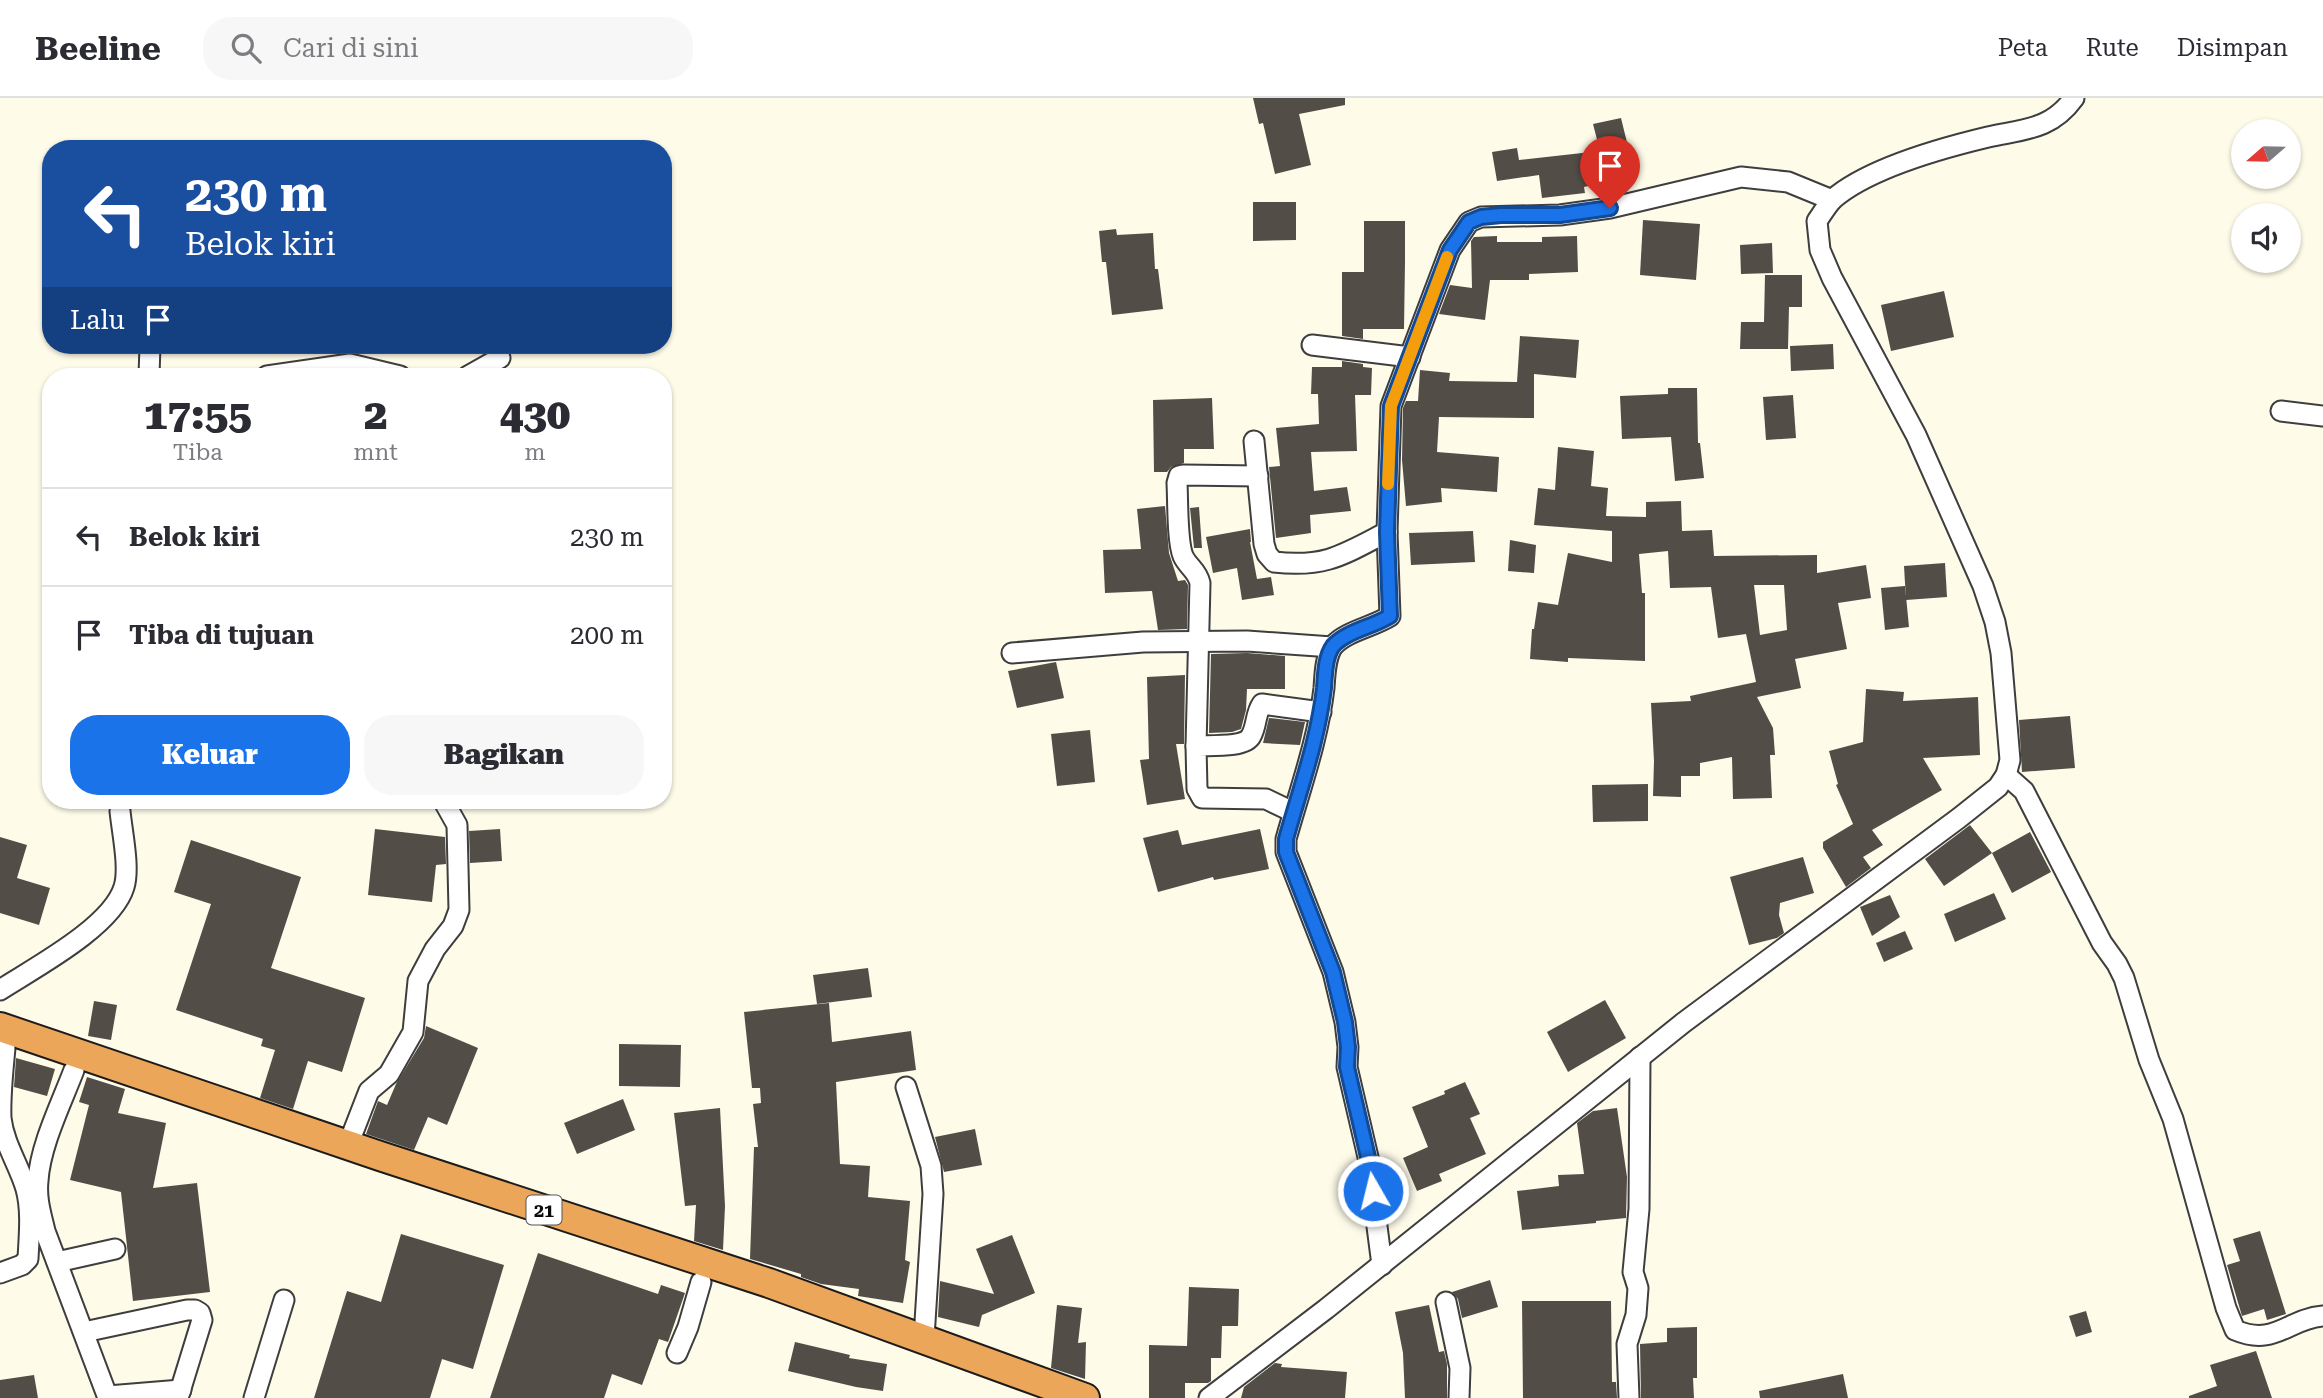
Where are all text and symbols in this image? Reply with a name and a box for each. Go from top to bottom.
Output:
search box [203,17,693,80]
text: Beeline [35,29,161,68]
icon: search [227,29,265,67]
text: Cari di sini [283,33,419,63]
text: Peta [1998,34,2048,62]
text: Rute [2086,34,2139,62]
text: Disimpan [2177,34,2288,62]
north arrow [2231,119,2301,189]
map controls [2231,119,2301,273]
pin [1580,136,1640,208]
icon: arrive [1591,147,1629,185]
text: 230 m [185,166,327,223]
icon: left [70,168,161,259]
button: sound [2231,203,2301,273]
text: Belok kiri [185,225,336,263]
icon: arrive [139,301,177,339]
text: Lalu [70,305,125,335]
text: 17:55 [144,390,252,439]
text: 2 [364,390,387,439]
text: 430 [500,390,570,439]
text: Tiba [173,439,223,466]
text: mnt [354,439,398,466]
text: m [524,439,545,466]
icon: left [70,518,108,556]
text: Belok kiri [129,522,260,552]
text: 230 m [570,522,644,552]
icon: arrive [70,616,108,654]
text: Tiba di tujuan [129,620,314,650]
text: 200 m [570,620,644,650]
button: Keluar [70,715,350,795]
button: Bagikan [364,715,644,795]
position arrow [1336,1154,1410,1228]
road number: 21 [526,1196,562,1224]

